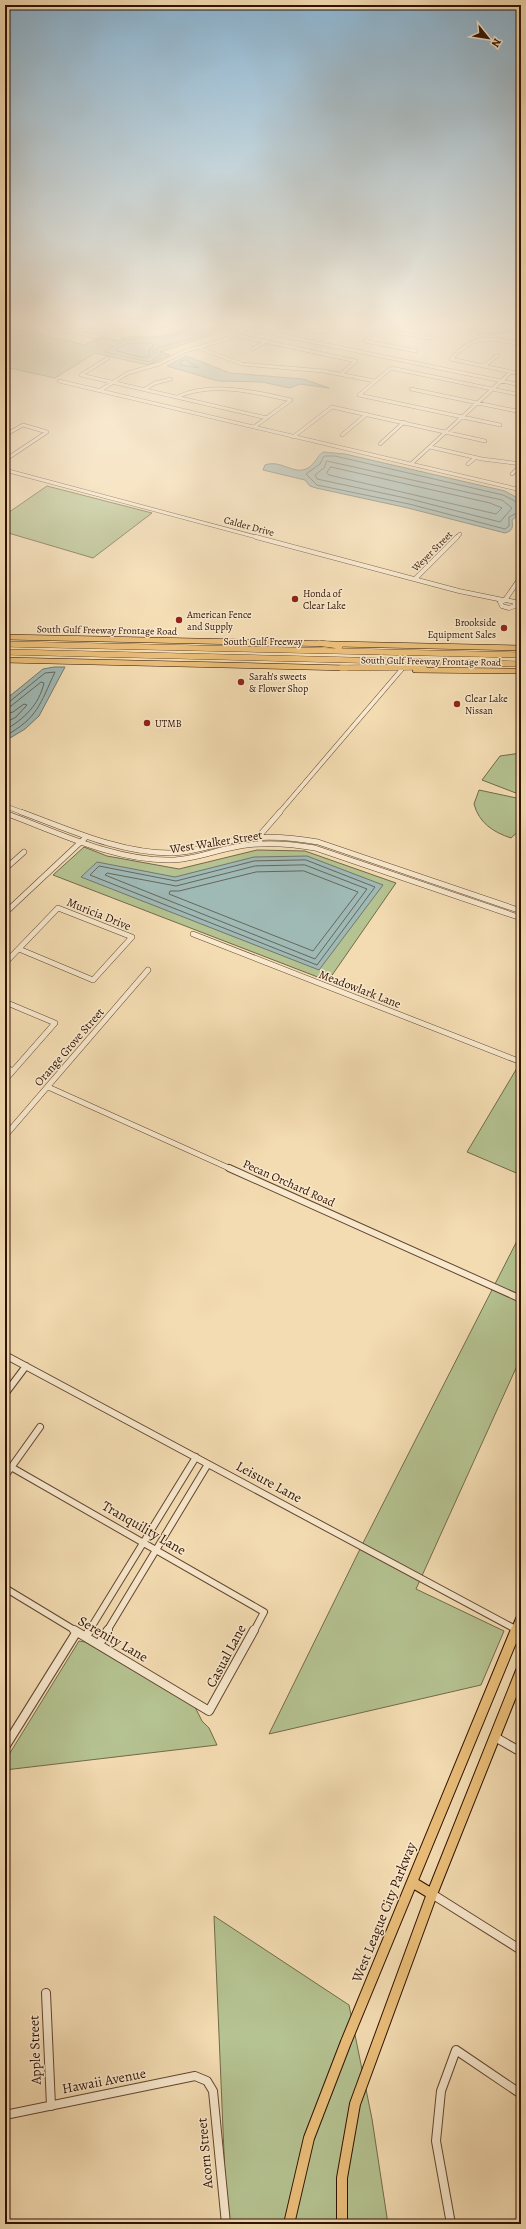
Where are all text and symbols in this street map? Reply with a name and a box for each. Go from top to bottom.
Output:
north arrow [468,18,508,58]
text: N [488,36,505,50]
street label: Calder Drive [222,513,276,539]
street label: Weyer Street [408,527,456,575]
place label: Honda of Clear Lake [303,587,346,612]
marker: Honda of Clear Lake [290,594,300,604]
place label: American Fence and Supply [186,608,252,634]
marker: American Fence and Supply [174,615,184,625]
place label: Brookside Equipment Sales [427,616,497,642]
street label: South Gulf Freeway Frontage Road [37,622,178,638]
marker: Brookside Equipment Sales [499,623,509,633]
street label: South Gulf Freeway [223,635,303,648]
street label: South Gulf Freeway Frontage Road [361,653,502,669]
place label: Sarah’s sweets & Flower Shop [249,670,308,696]
marker: Sarah’s sweets & Flower Shop [236,677,246,687]
place label: Clear Lake Nissan [465,692,508,717]
marker: Clear Lake Nissan [452,699,462,709]
place label: UTMB [155,717,182,730]
marker: UTMB [142,718,152,728]
street label: West Walker Street [168,827,263,857]
street label: Muricia Drive [65,894,133,934]
street label: Meadowlark Lane [317,966,403,1012]
street label: Orange Grove Street [30,1004,108,1090]
street label: Pecan Orchard Road [240,1156,338,1211]
street label: Leisure Lane [233,1457,305,1507]
street label: Tranquility Lane [99,1496,189,1560]
street label: Serenity Lane [75,1611,151,1667]
street label: Casual Lane [201,1621,251,1691]
street label: West League City Parkway [347,1839,421,1986]
street label: Apple Street [24,2015,46,2086]
street label: Hawaii Avenue [60,2064,148,2098]
street label: Acorn Street [192,2116,218,2190]

